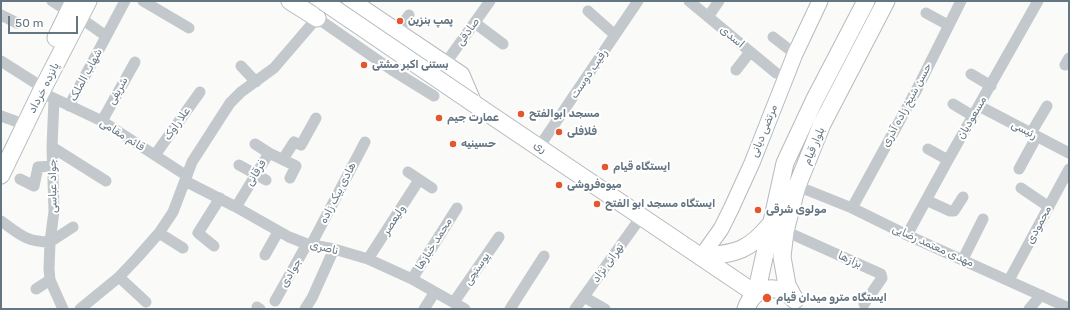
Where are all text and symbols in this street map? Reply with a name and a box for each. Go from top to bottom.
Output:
scale bar [10,8,80,34]
place label: پمپ بنزین [408,14,453,28]
text: 50 m [15,16,43,30]
marker: پمپ بنزین [395,16,405,26]
street label: صادقی [453,16,483,48]
street label: اسدی [717,23,747,51]
street label: شهاب الملک [67,46,105,104]
street label: رقیب دوست [568,47,610,101]
place label: بستنی اکبر مشتی [372,58,449,72]
street label: پانزده خرداد [26,60,62,116]
marker: بستنی اکبر مشتی [359,60,369,70]
street label: حسن شیخ زاده آذری [879,61,935,149]
street label: شریفی [105,75,131,107]
street label: مسعودیان [954,94,990,142]
street label: مرتضی دیانی [747,103,781,159]
street label: علا راوک [161,105,193,143]
place label: مسجد ابوالفتح [529,107,600,121]
marker: مسجد ابوالفتح [516,109,526,119]
place label: عمارت جیم [447,111,499,125]
marker: عمارت جیم [434,113,444,123]
street label: قائم مقامی [97,116,147,154]
street label: رئیسی [1009,118,1039,142]
place label: فلافلی [567,125,597,139]
street label: بلوار قیام [800,125,828,167]
marker: فلافلی [554,127,564,137]
place label: حسینیه [461,137,496,151]
street label: ری [531,138,549,156]
marker: حسینیه [448,139,458,149]
street label: فرقانی [243,157,269,189]
street label: جواد عباسی [46,159,60,213]
street label: هادی بیک زاده [317,160,359,226]
place label: ایستگاه قیام [613,160,670,174]
marker: ایستگاه قیام [600,162,610,172]
place label: میوه‌فروشی [567,178,622,192]
marker: میوه‌فروشی [554,180,564,190]
place label: ایستگاه مسجد ابو الفتح [605,197,715,211]
marker: ایستگاه مسجد ابو الفتح [592,199,602,209]
street label: ولیعصر [380,203,408,237]
place label: مولوی شرقی [766,203,827,217]
street label: محمودی [1024,204,1054,246]
marker: مولوی شرقی [753,205,763,215]
street label: محمد خبازها [413,216,455,272]
street label: مهدی معتمد رضایی [890,222,976,270]
street label: ناصری [308,238,340,258]
street label: تهرانی نژاد [589,241,627,285]
street label: بزازها [836,249,864,271]
street label: پوستچی [461,250,493,288]
street label: جوادی [277,256,305,290]
place label: ایستگاه مترو میدان قیام [776,291,887,305]
marker: ایستگاه مترو میدان قیام [761,292,773,304]

